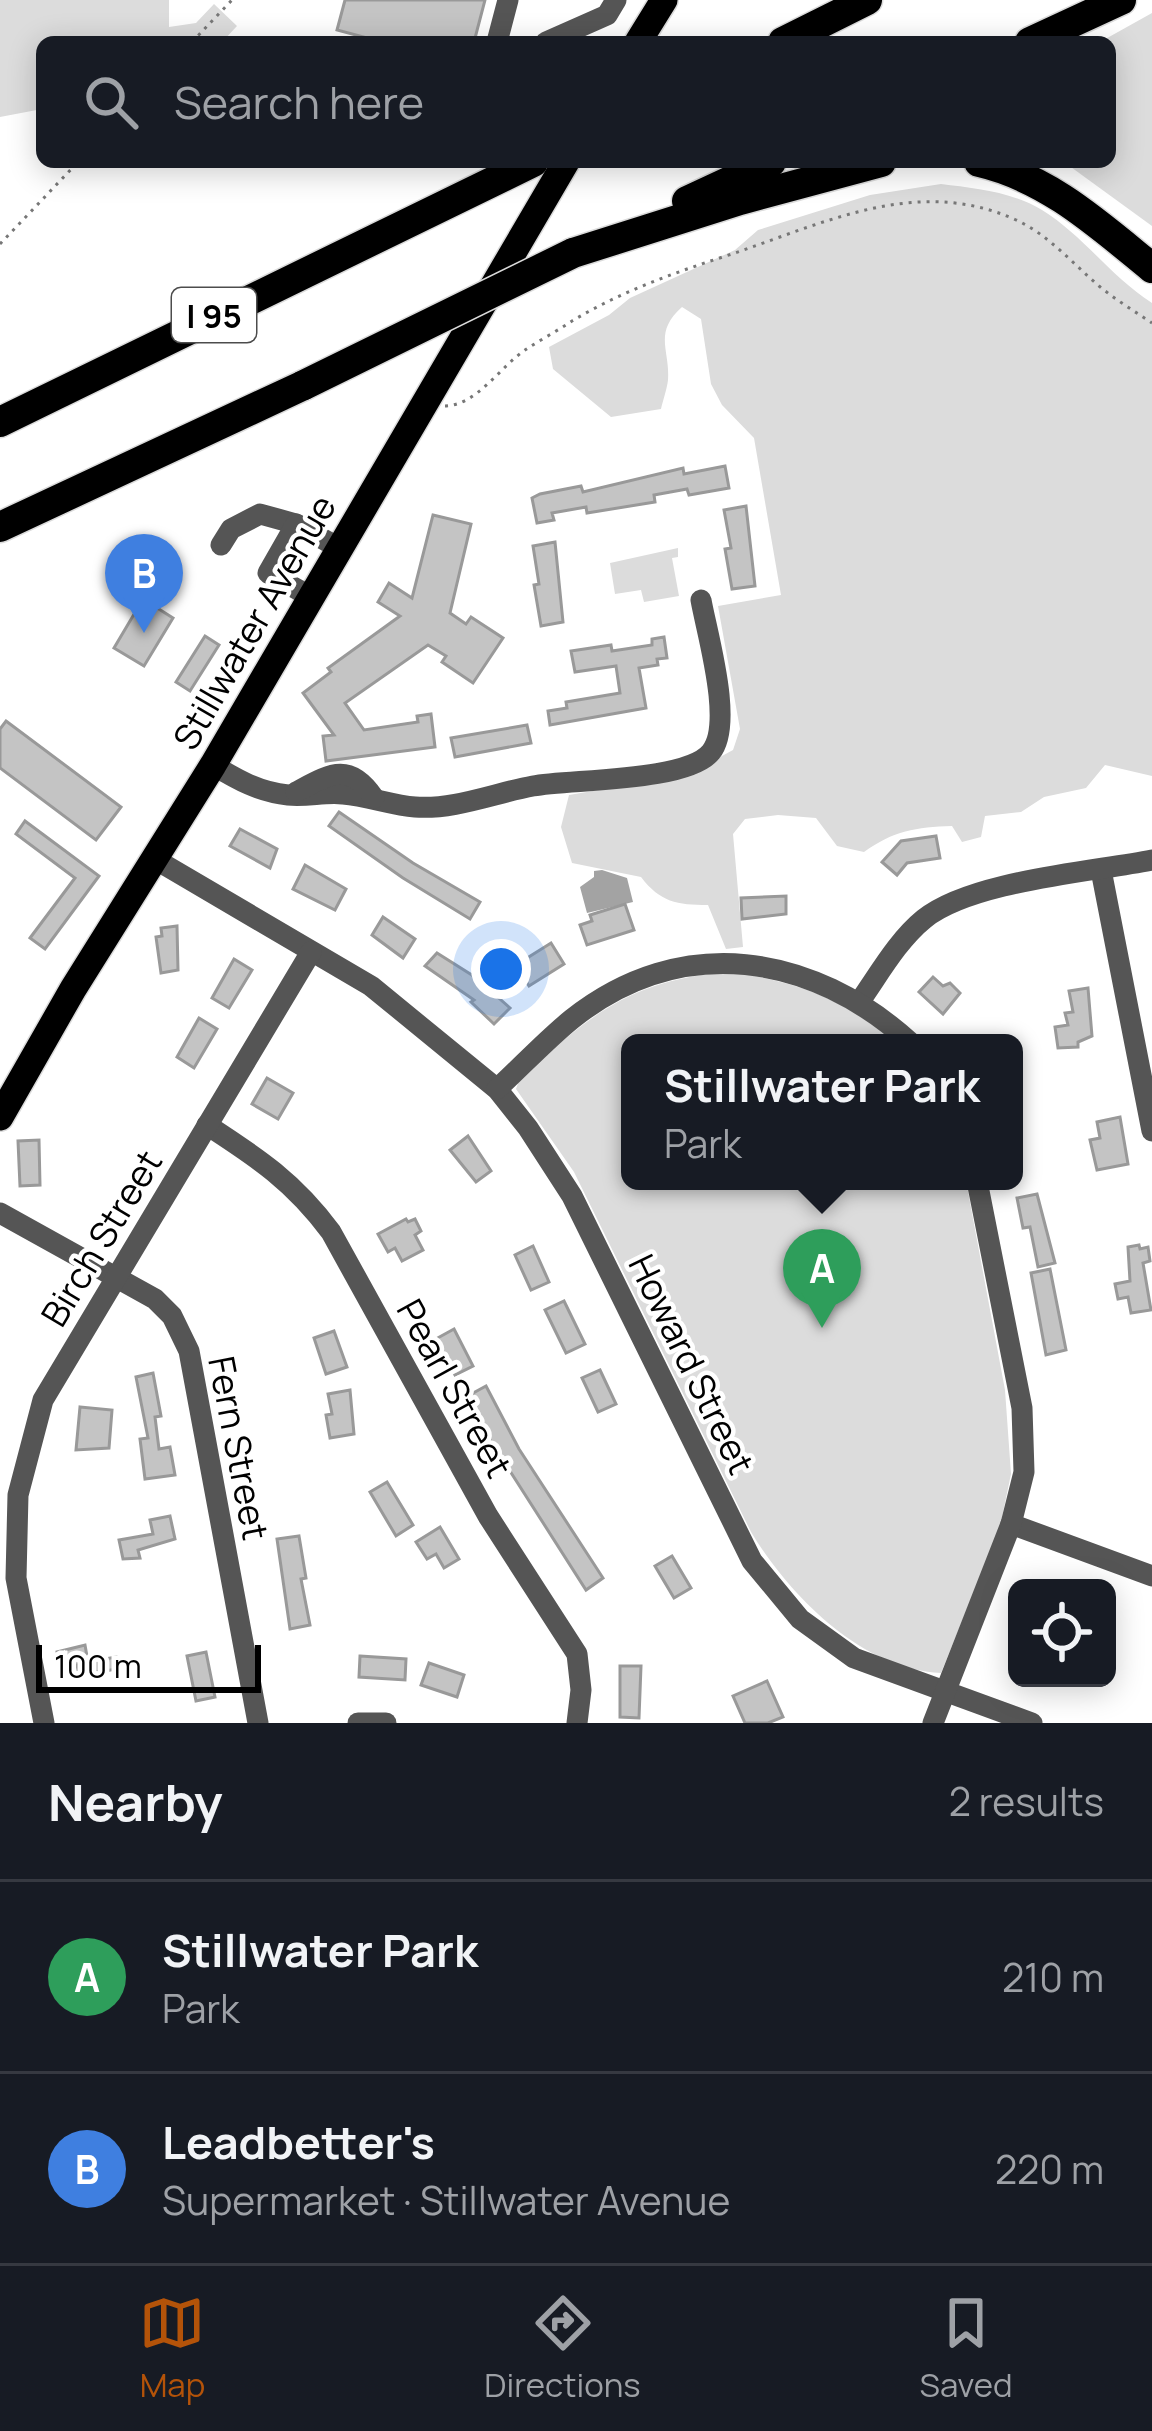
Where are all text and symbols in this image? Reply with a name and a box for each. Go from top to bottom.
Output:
search box [36,36,1116,168]
icon: search [78,69,144,135]
text: Search here [174,71,424,133]
road number: I 95 [172,288,256,342]
street label: Stillwater Avenue [161,486,347,758]
pin: B [105,534,183,633]
your location [471,939,531,999]
popup [621,1034,1023,1190]
text: Stillwater Park [664,1054,980,1116]
text: Park [664,1116,742,1170]
street label: Birch Street [29,1141,173,1335]
pin: A [783,1229,861,1328]
street label: Howard Street [618,1246,766,1482]
street label: Pearl Street [386,1290,524,1486]
street label: Fern Street [197,1352,281,1544]
map controls [1008,1579,1116,1687]
button: locate [1008,1579,1116,1687]
scale bar [36,1639,261,1692]
text: 100 m [54,1643,142,1688]
text: Nearby [48,1767,223,1836]
text: 2 results [949,1774,1104,1828]
text: Stillwater Park [162,1919,478,1981]
text: A [74,1950,100,2004]
text: 210 m [1002,1950,1104,2004]
text: Park [162,1981,240,2035]
text: Leadbetter's [162,2111,435,2173]
text: B [75,2142,99,2196]
text: 220 m [995,2142,1104,2196]
text: Supermarket · Stillwater Avenue [162,2173,730,2227]
tab: Map [139,2290,205,2407]
tab: Directions [484,2290,641,2407]
tab: Saved [920,2290,1013,2407]

